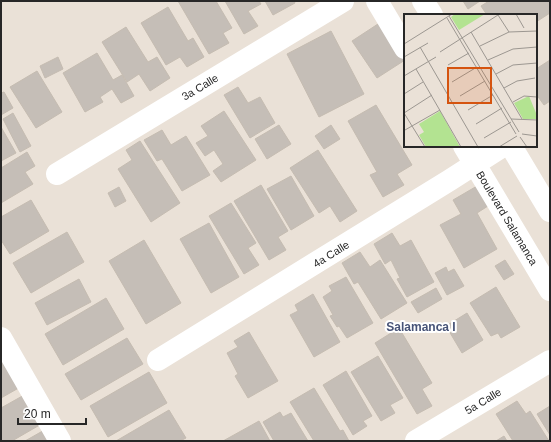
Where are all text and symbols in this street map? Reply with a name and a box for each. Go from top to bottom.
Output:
inset map [404,14,537,147]
street label: 3a Calle [180,71,220,103]
street label: Boulevard Salamanca [474,169,540,268]
street label: 4a Calle [311,238,351,270]
district label: Salamanca I [386,320,456,334]
street label: 5a Calle [463,385,503,417]
scale bar [18,400,86,426]
text: 20 m [24,407,51,421]

